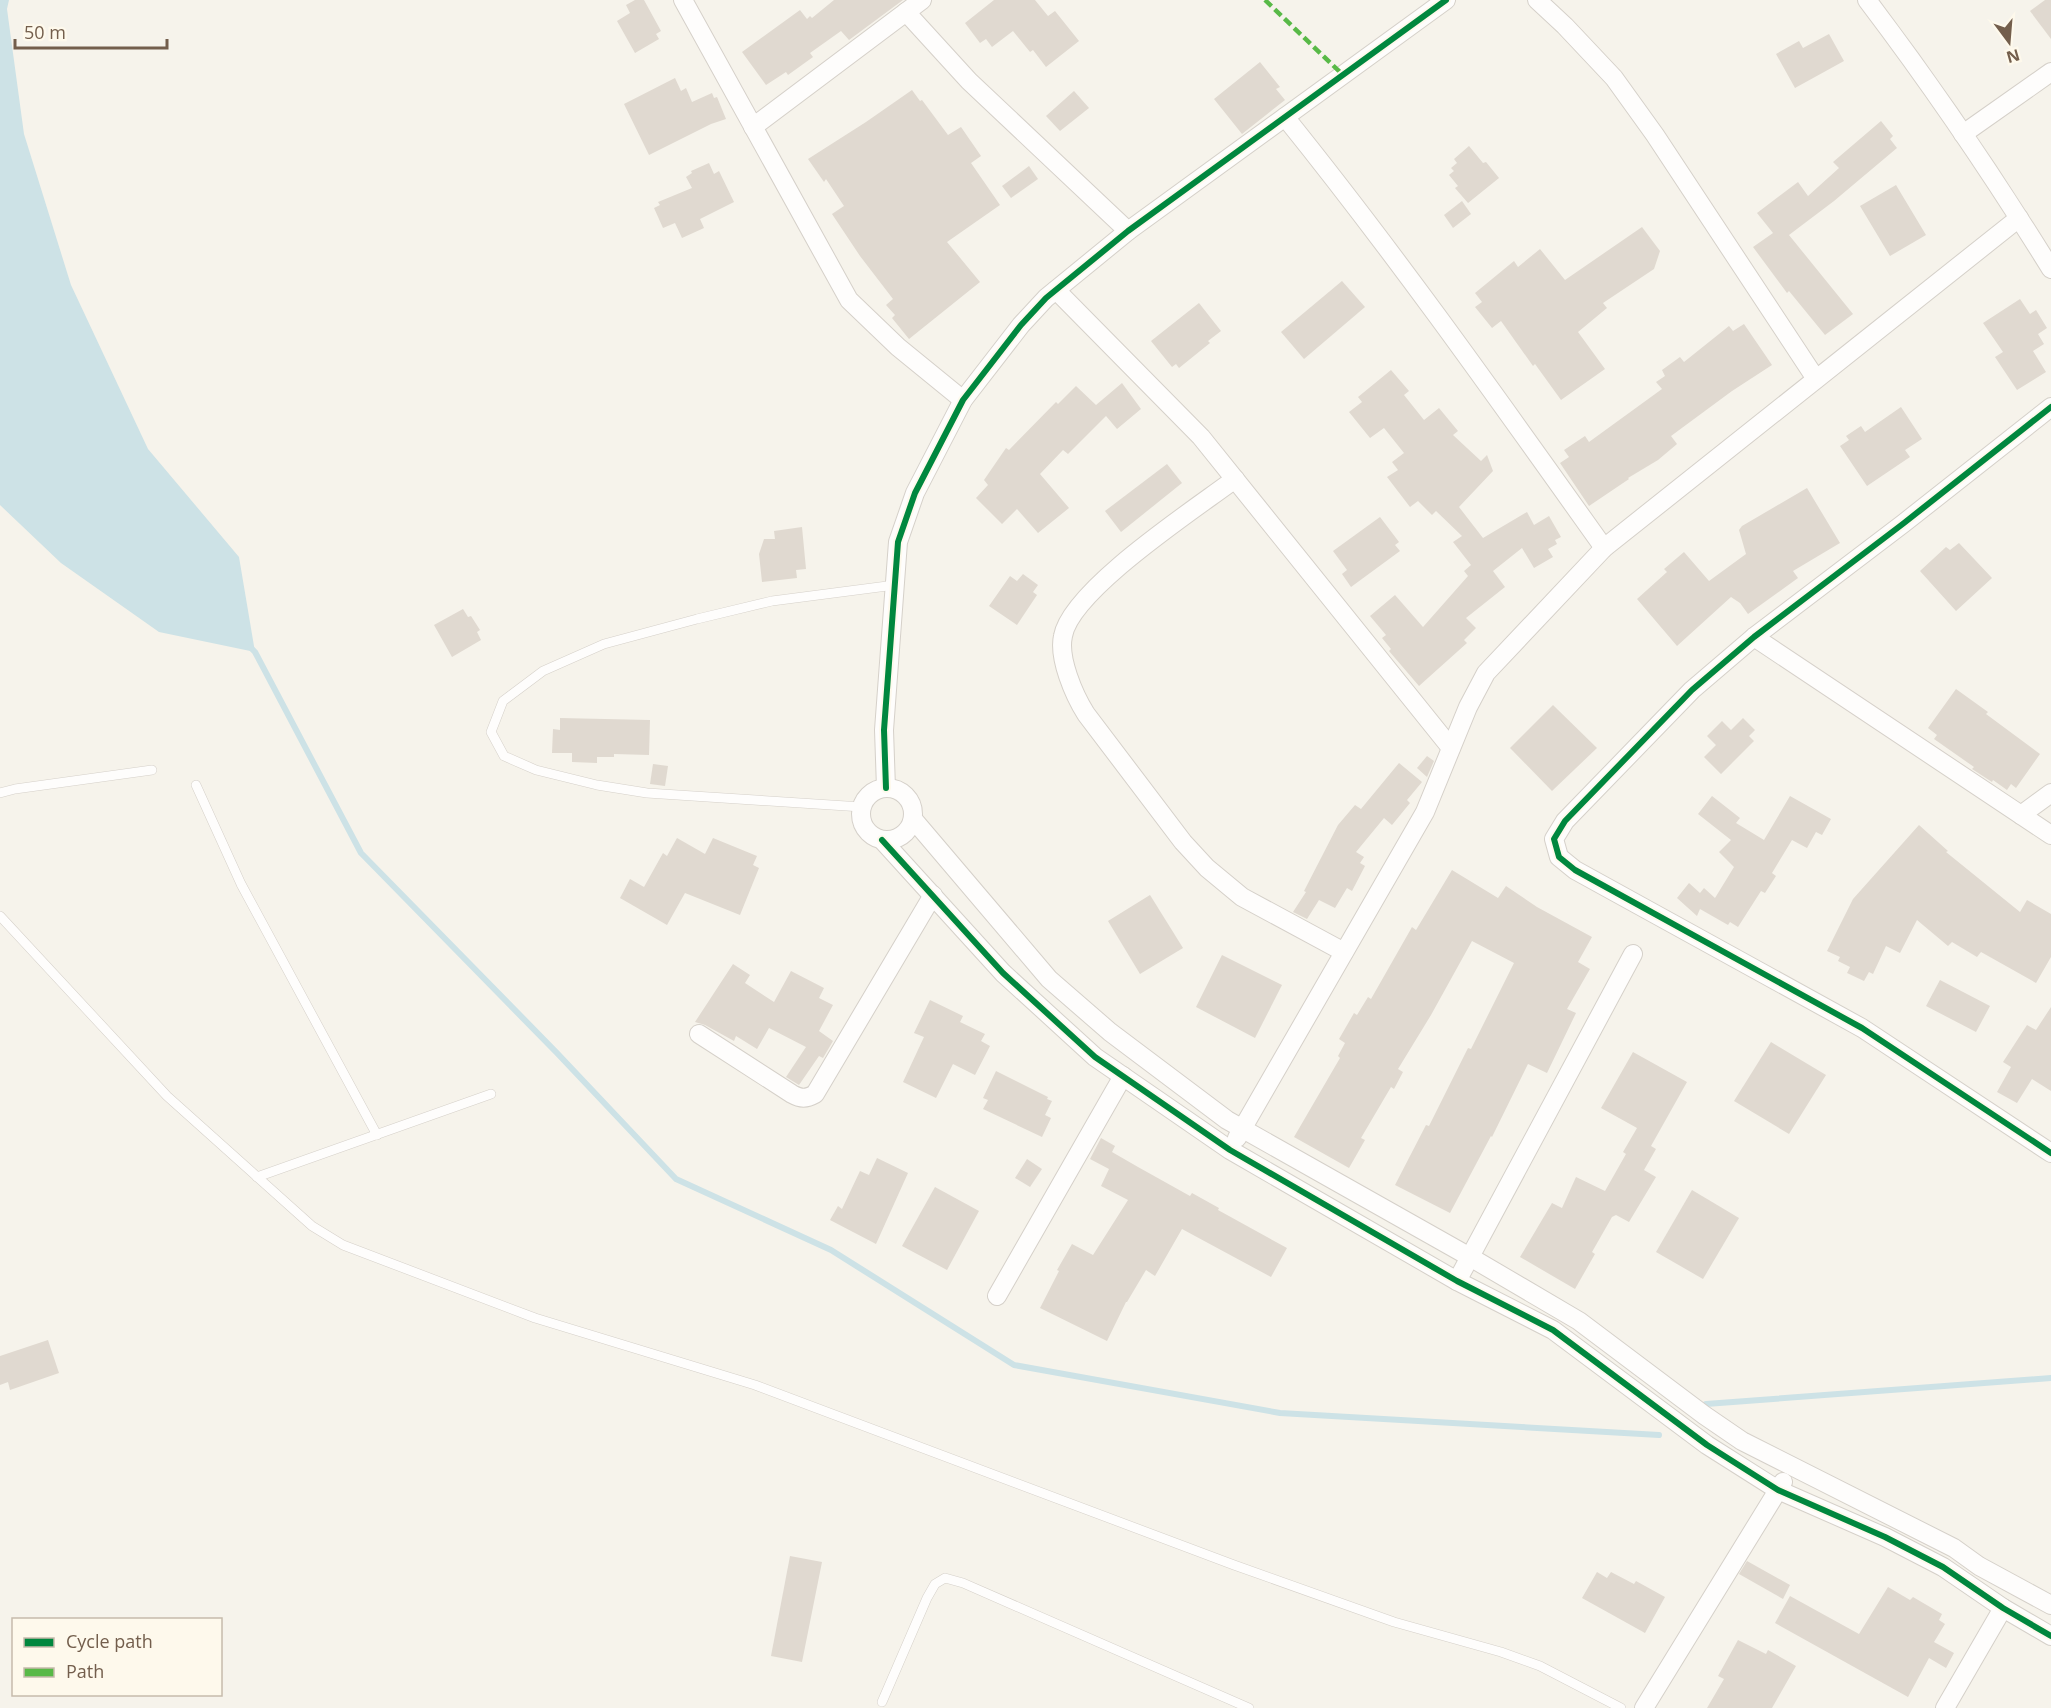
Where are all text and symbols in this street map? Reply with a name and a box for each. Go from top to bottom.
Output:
scale bar [15,12,166,50]
north arrow [1979,12,2039,72]
text: 50 m [24,20,66,44]
text: N [2004,44,2022,69]
legend [12,1618,222,1696]
text: Cycle path [66,1629,153,1653]
text: Path [66,1659,104,1683]

